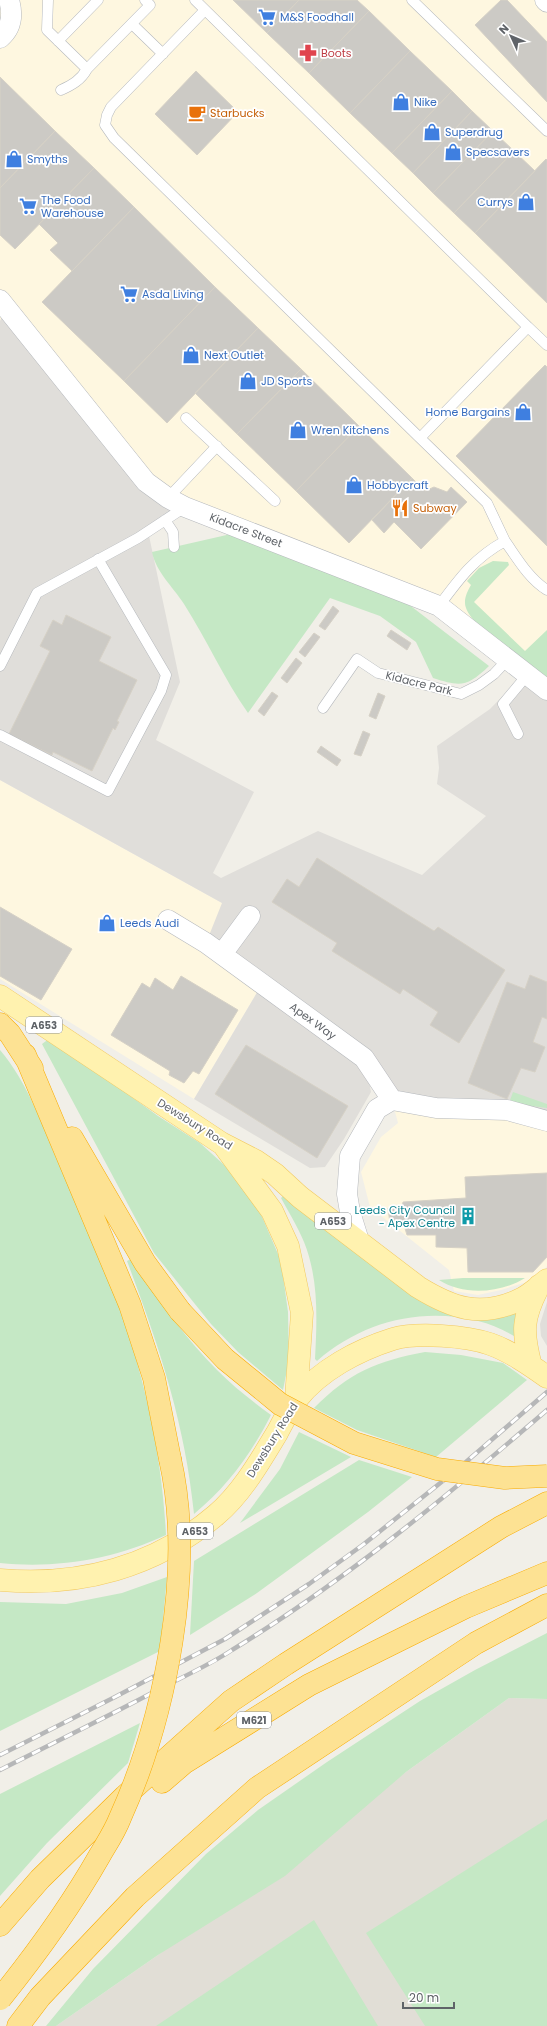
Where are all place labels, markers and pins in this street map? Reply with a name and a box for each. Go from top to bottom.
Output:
supermarket icon: M&S Foodhall [257,7,277,27]
place label: M&S Foodhall [280,9,354,25]
pharmacy icon: Boots [298,43,318,63]
place label: Boots [321,45,352,61]
shop icon: Nike [391,92,411,112]
place label: Nike [414,94,437,110]
cafe icon: Starbucks [187,103,207,123]
place label: Starbucks [210,105,265,121]
shop icon: Superdrug [422,122,442,142]
place label: Superdrug [445,124,503,140]
shop icon: Specsavers [443,142,463,162]
place label: Specsavers [466,144,530,160]
shop icon: Smyths [4,149,24,169]
place label: Smyths [27,151,68,167]
place label: The Food Warehouse [41,192,104,221]
shop icon: Currys [516,192,536,212]
place label: Currys [477,194,513,210]
supermarket icon: The Food Warehouse [18,196,38,216]
supermarket icon: Asda Living [119,284,139,304]
place label: Asda Living [142,286,204,302]
shop icon: Next Outlet [181,345,201,365]
place label: Next Outlet [204,347,264,363]
shop icon: JD Sports [238,371,258,391]
place label: JD Sports [261,373,313,389]
shop icon: Home Bargains [513,402,533,422]
place label: Home Bargains [426,404,510,420]
shop icon: Wren Kitchens [288,420,308,440]
place label: Wren Kitchens [311,422,390,438]
shop icon: Hobbycraft [344,475,364,495]
place label: Hobbycraft [367,477,429,493]
restaurant icon: Subway [390,498,410,518]
place label: Subway [413,500,457,516]
shop icon: Leeds Audi [97,913,117,933]
place label: Leeds Audi [120,915,179,931]
place label: Leeds City Council - Apex Centre [354,1202,455,1231]
building icon: Leeds City Council - Apex Centre [458,1206,478,1226]

